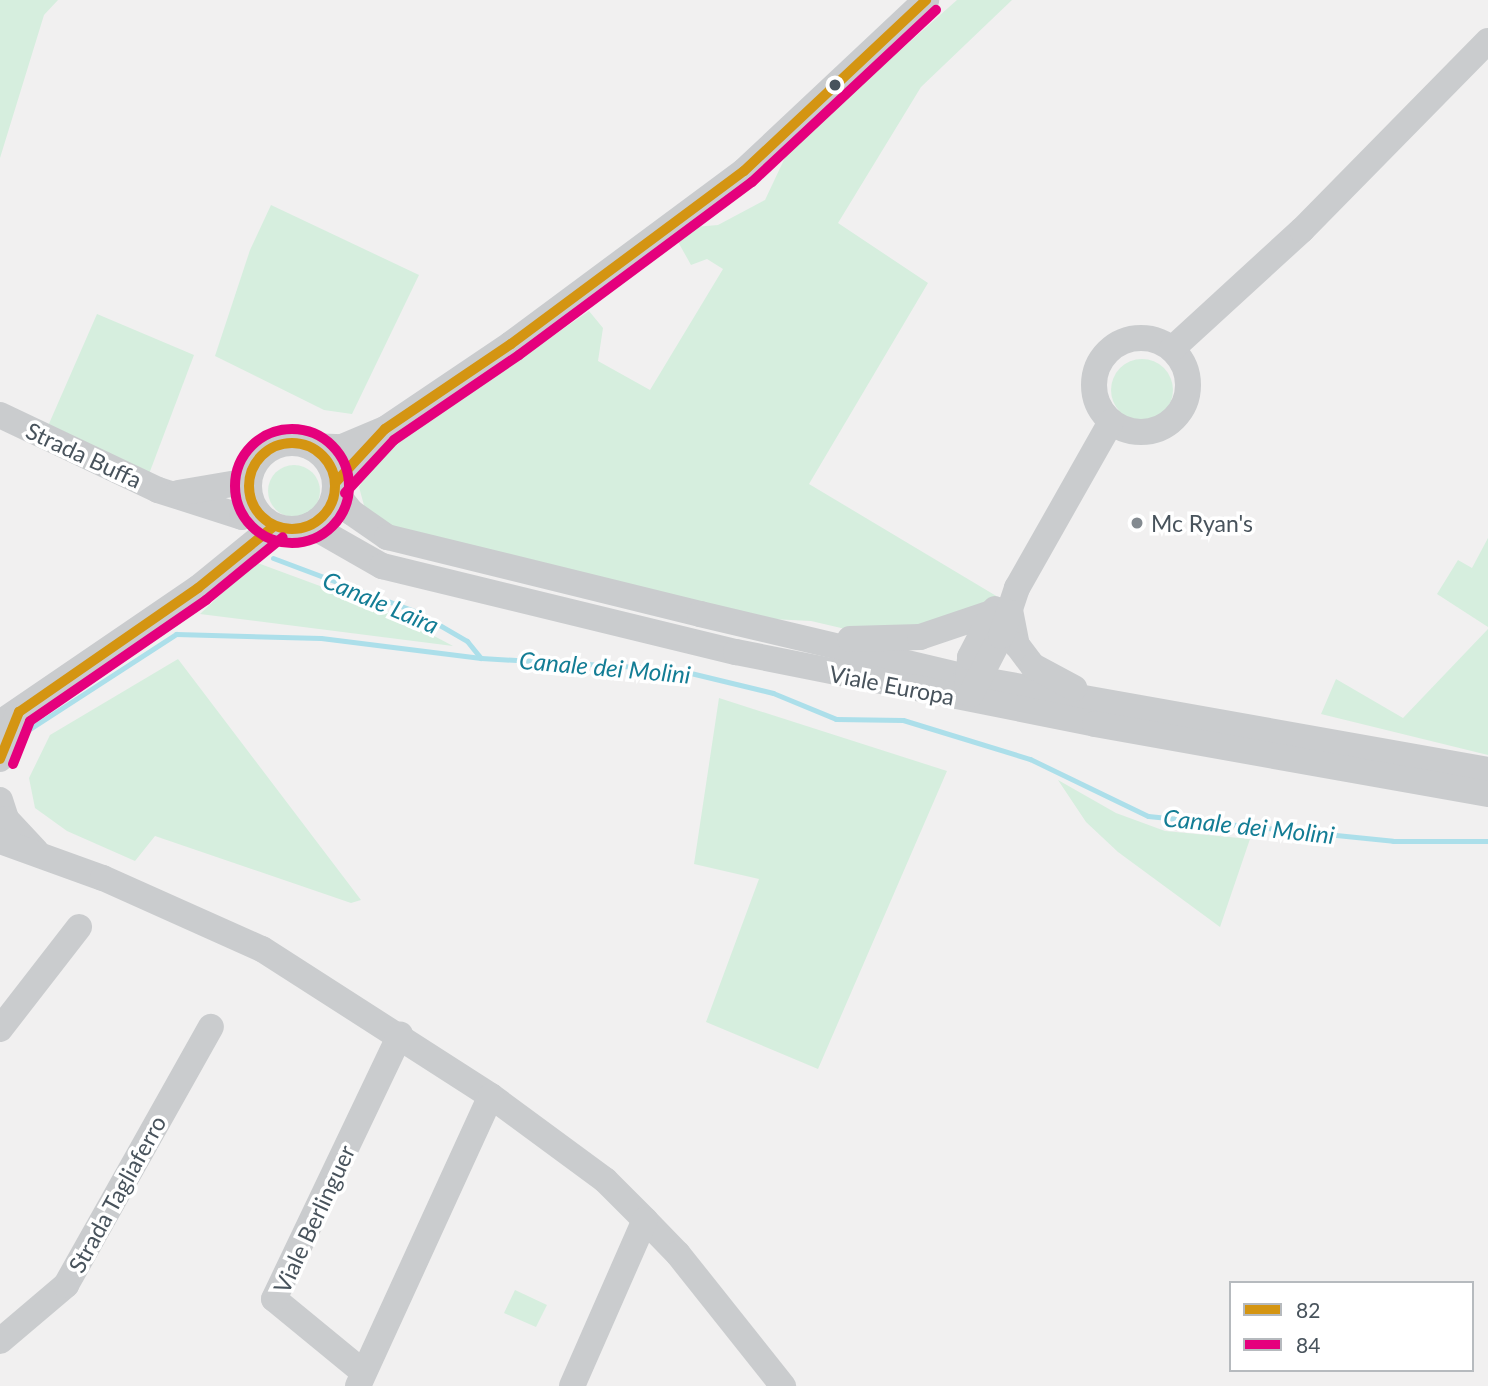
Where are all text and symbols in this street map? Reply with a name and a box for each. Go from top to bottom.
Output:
unlabelled marker [828,78,842,92]
street label: Strada Buffa [22,416,146,494]
place label: Mc Ryan's [1151,509,1253,537]
marker: Mc Ryan's [1129,515,1145,531]
water label: Canale Laira [319,565,443,639]
water label: Canale dei Molini [518,645,692,689]
street label: Viale Europa [827,659,957,711]
water label: Canale dei Molini [1162,803,1336,849]
street label: Strada Tagliaferro [62,1110,172,1278]
street label: Viale Berlinguer [268,1141,360,1297]
legend [1229,1281,1474,1372]
text: 82 [1296,1297,1320,1322]
text: 84 [1296,1332,1320,1357]

